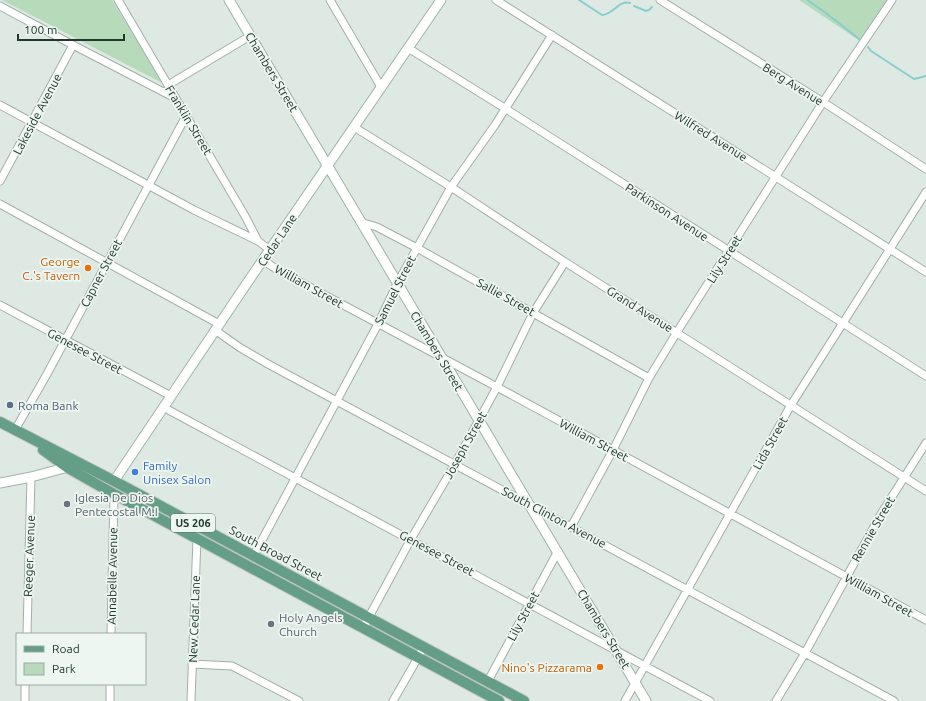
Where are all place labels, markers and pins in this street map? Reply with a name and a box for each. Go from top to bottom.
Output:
place label: George C.'s Tavern [22,255,80,282]
marker: George C.'s Tavern [83,263,93,273]
place label: Roma Bank [18,399,78,412]
marker: Roma Bank [5,400,15,410]
place label: Family Unisex Salon [143,459,211,486]
marker: Family Unisex Salon [130,467,140,477]
place label: Iglesia De Dios Pentecostal M.I [75,491,158,518]
marker: Iglesia De Dios Pentecostal M.I [62,499,72,509]
place label: Holy Angels Church [279,611,343,638]
marker: Holy Angels Church [266,619,276,629]
place label: Nino's Pizzarama [502,661,592,674]
marker: Nino's Pizzarama [595,662,605,672]

